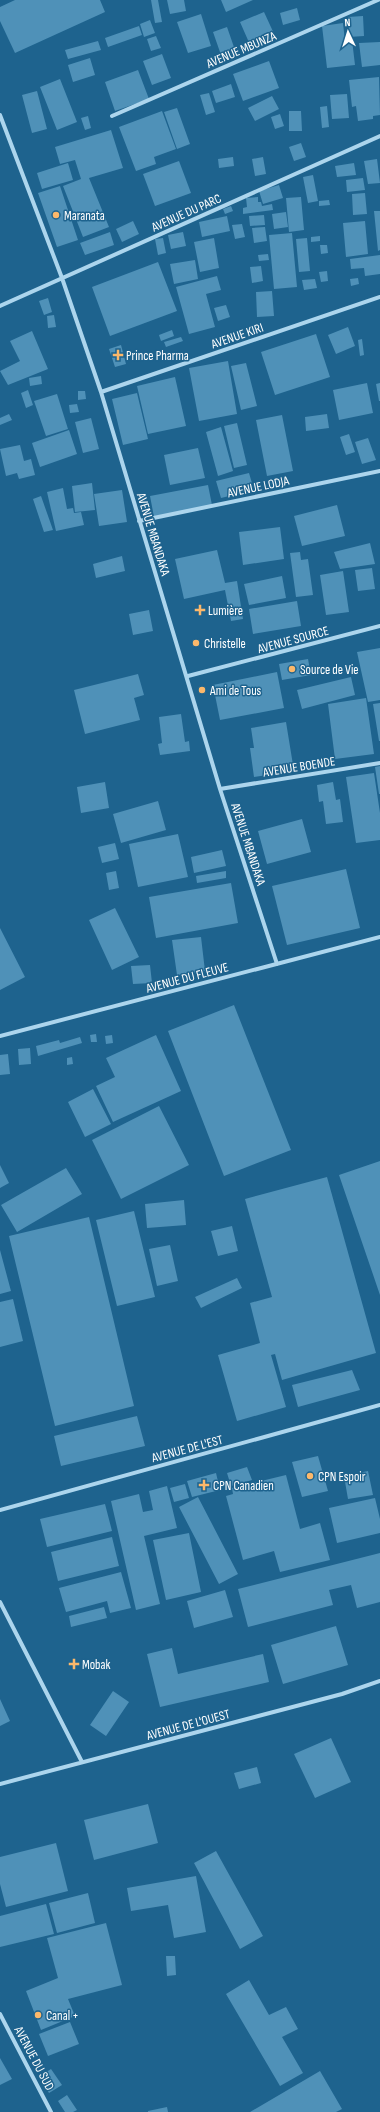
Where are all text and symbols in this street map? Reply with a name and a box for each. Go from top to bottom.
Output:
north arrow [328,12,368,52]
text: N [344,16,351,29]
street label: AVENUE MBUNZA [203,28,279,72]
street label: AVENUE DU PARC [148,190,224,236]
place label: Maranata [64,208,105,224]
marker: Maranata [51,210,61,220]
street label: AVENUE KIRI [208,320,265,353]
place label: Prince Pharma [126,348,189,364]
marker: Prince Pharma [113,350,123,360]
street label: AVENUE LODJA [225,473,291,502]
street label: AVENUE MBANDAKA [133,490,173,578]
place label: Lumière [208,603,243,619]
marker: Lumière [195,605,205,615]
street label: AVENUE SOURCE [255,623,331,657]
place label: Christelle [204,636,246,652]
marker: Christelle [191,638,201,648]
place label: Source de Vie [300,662,359,678]
marker: Source de Vie [287,664,297,674]
place label: Ami de Tous [209,683,262,699]
marker: Ami de Tous [197,685,207,695]
street label: AVENUE BOENDE [261,753,336,781]
street label: AVENUE MBANDAKA [227,800,269,888]
street label: AVENUE DU FLEUVE [143,959,230,997]
street label: AVENUE DE L'EST [149,1432,225,1466]
place label: CPN Espoir [318,1469,366,1485]
marker: CPN Espoir [305,1471,315,1481]
place label: CPN Canadien [213,1478,274,1494]
marker: CPN Canadien [198,1479,210,1491]
place label: Mobak [82,1657,111,1673]
marker: Mobak [69,1659,79,1669]
street label: AVENUE DE L'OUEST [144,1706,232,1744]
place label: Canal + [46,2008,79,2024]
marker: Canal + [33,2010,43,2020]
street label: AVENUE DU SUD [10,2023,58,2093]

